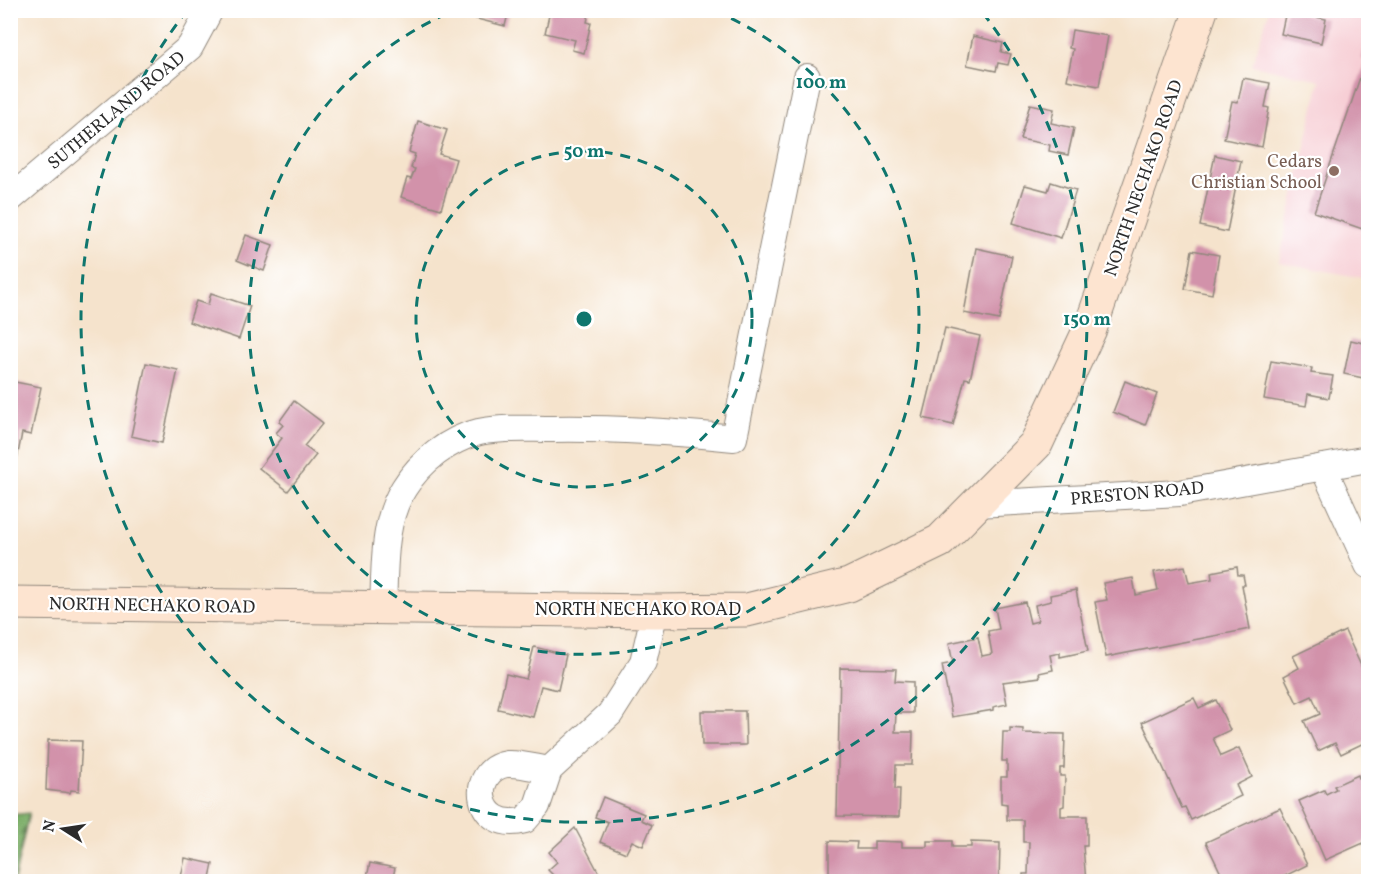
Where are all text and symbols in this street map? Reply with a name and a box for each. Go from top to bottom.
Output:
street label: SUTHERLAND ROAD [43,46,191,176]
text: 100 m [796,71,846,96]
street label: NORTH NECHAKO ROAD [1099,77,1190,280]
text: 50 m [564,140,604,165]
place label: Cedars Christian School [1191,150,1322,196]
marker: Cedars Christian School [1327,164,1341,178]
text: 150 m [1063,308,1111,333]
centre of rings [574,309,594,329]
street label: PRESTON ROAD [1069,476,1205,513]
street label: NORTH NECHAKO ROAD [49,592,255,621]
street label: NORTH NECHAKO ROAD [535,598,741,623]
north arrow [33,799,93,859]
text: N [38,818,62,834]

